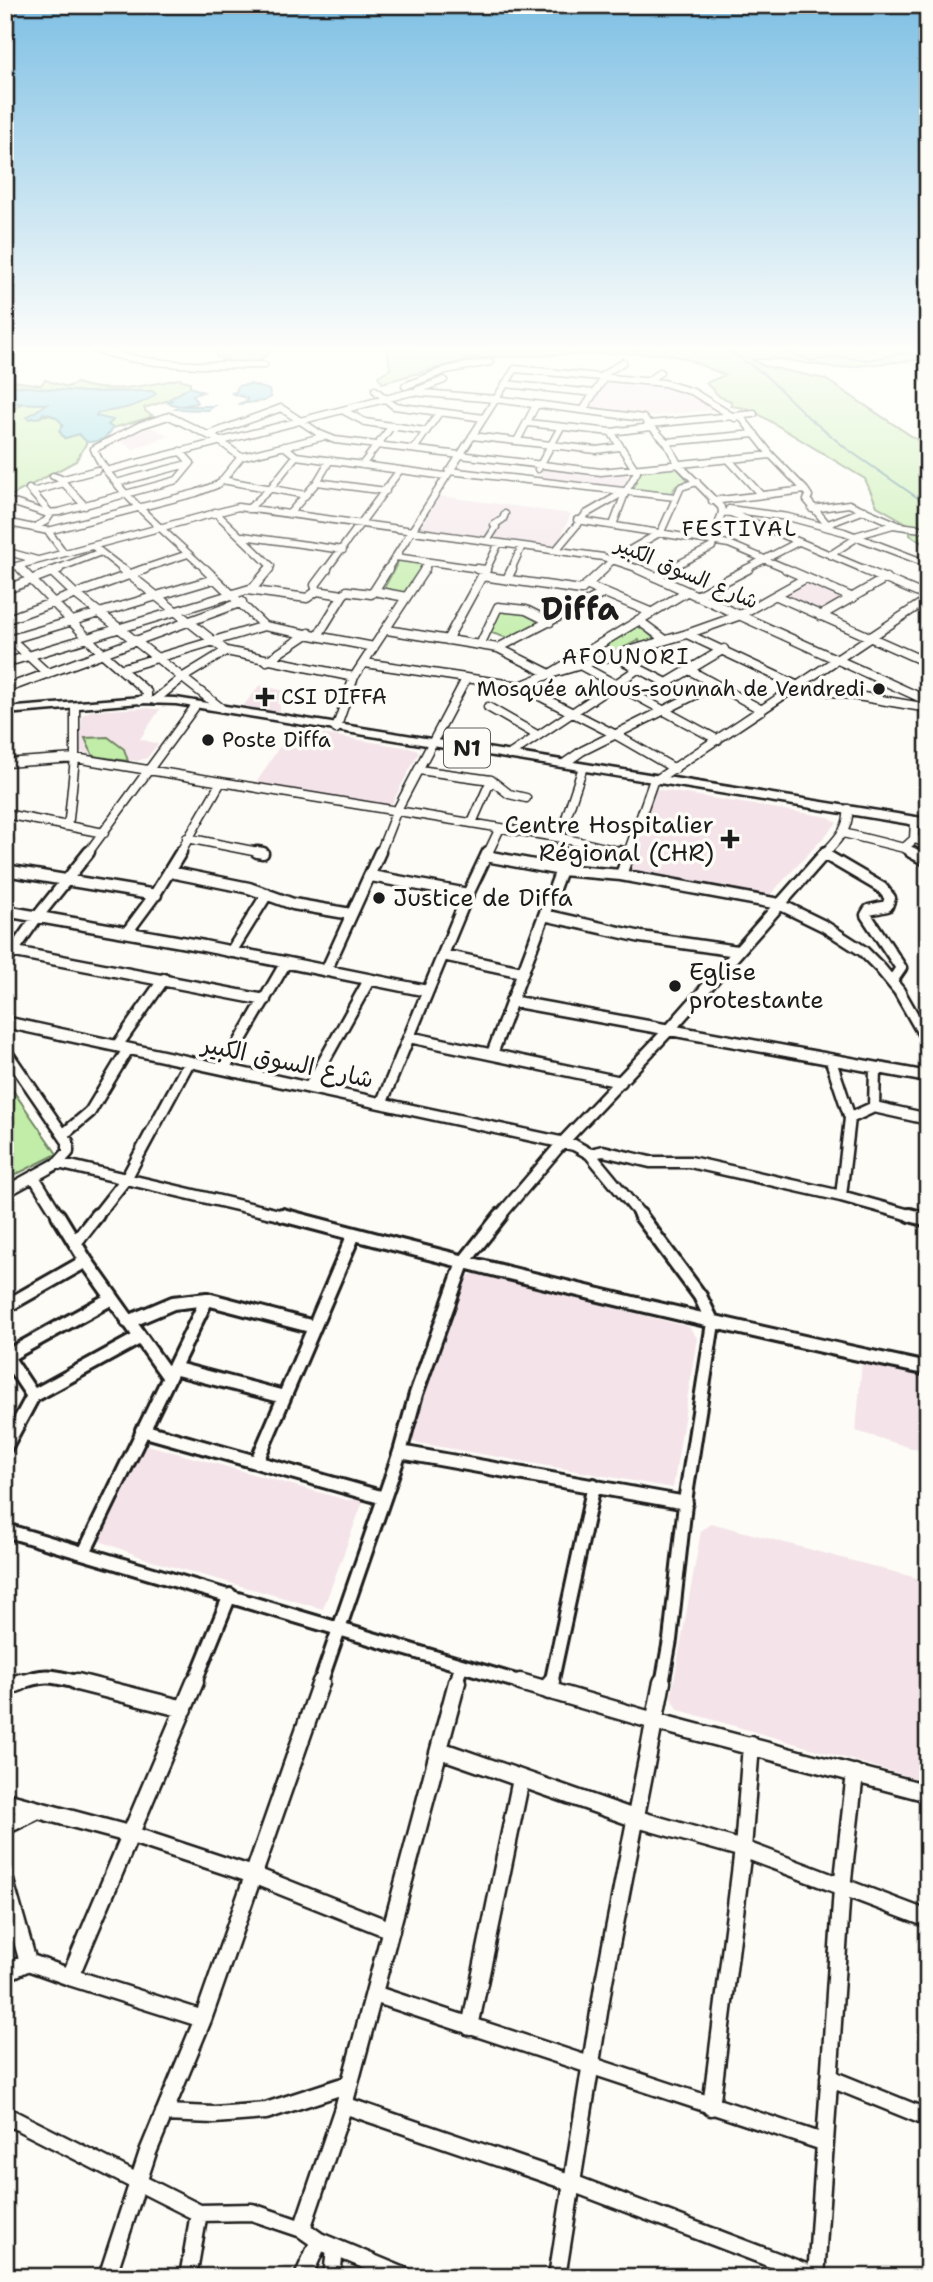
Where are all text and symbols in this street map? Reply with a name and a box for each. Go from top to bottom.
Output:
district label: FESTIVAL [682,515,798,543]
street label: شارع السوق الكبير [609,530,762,617]
district label: Diffa [541,587,619,630]
district label: AFOUNORI [562,643,690,671]
place label: Mosquée ahlous-sounnah de Vendredi [477,675,865,703]
marker: Mosquée ahlous-sounnah de Vendredi [871,681,887,697]
place label: CSI DIFFA [281,683,387,711]
marker: CSI DIFFA [255,687,275,707]
place label: Poste Diffa [222,726,331,754]
road number: N1 [444,728,490,768]
marker: Poste Diffa [200,732,216,748]
place label: Centre Hospitalier Régional (CHR) [504,809,714,869]
marker: Centre Hospitalier Régional (CHR) [720,829,740,849]
place label: Justice de Diffa [393,882,573,914]
marker: Justice de Diffa [371,890,387,906]
place label: Eglise protestante [689,956,824,1016]
marker: Eglise protestante [667,978,683,994]
street label: شارع السوق الكبير [198,1028,376,1097]

